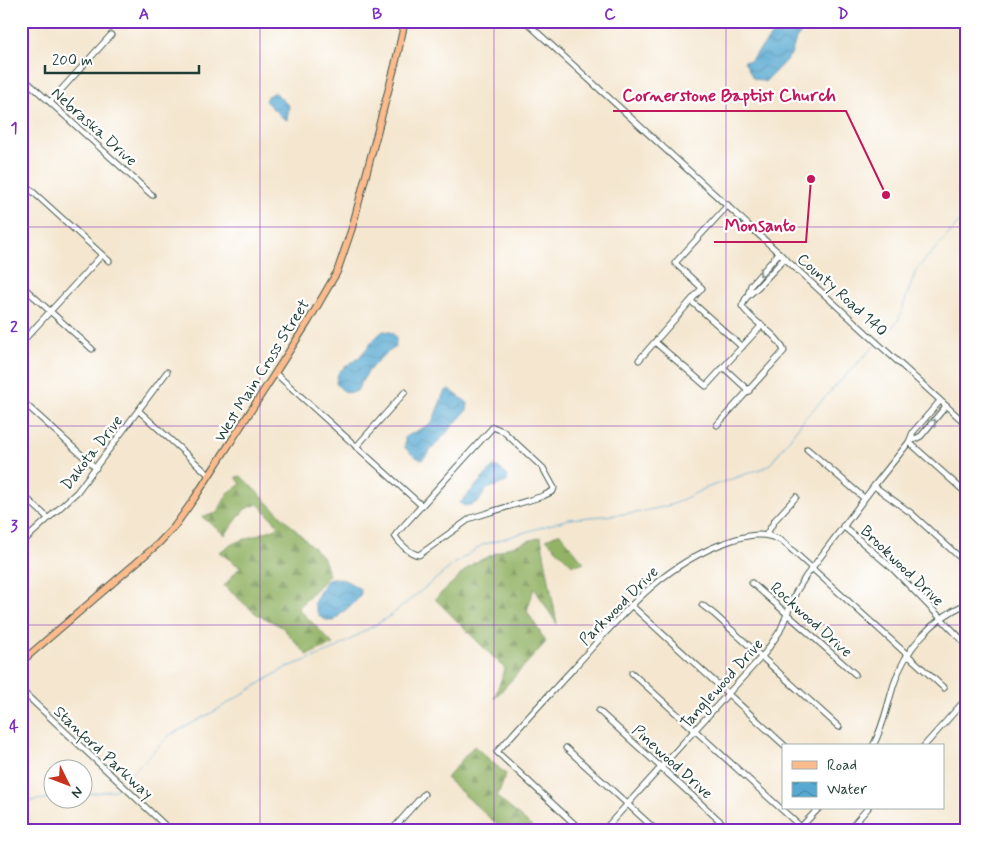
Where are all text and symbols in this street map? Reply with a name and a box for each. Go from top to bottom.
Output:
text: A [139,4,149,25]
text: B [372,4,382,25]
text: C [604,4,616,25]
text: D [837,4,849,25]
scale bar [45,42,199,74]
text: 200 m [52,51,93,71]
callout: Cornerstone Baptist Church [613,78,846,111]
street label: Nebraska Drive [47,83,141,171]
text: Cornerstone Baptist Church [622,84,836,108]
text: 1 [10,118,18,139]
callout: Monsanto [714,209,806,242]
text: Monsanto [724,214,796,238]
street label: County Road 140 [792,249,892,341]
one-way arrow [758,268,767,277]
street label: West Main Cross Street [210,295,315,446]
text: 2 [10,317,18,338]
street label: Dakota Drive [56,411,128,495]
one-way arrow [927,418,936,427]
text: 3 [10,516,18,537]
street label: Brookwood Drive [856,521,948,611]
street label: Parkwood Drive [575,562,663,650]
street label: Rockwood Drive [765,578,857,663]
street label: Tanglewood Drive [676,634,769,734]
street label: Stanford Parkway [47,702,157,806]
text: 4 [9,716,19,737]
street label: Pinewood Drive [627,720,717,804]
legend [782,744,944,810]
text: Road [827,756,857,776]
north arrow [42,760,92,810]
text: Water [827,780,867,800]
text: N [67,783,87,802]

